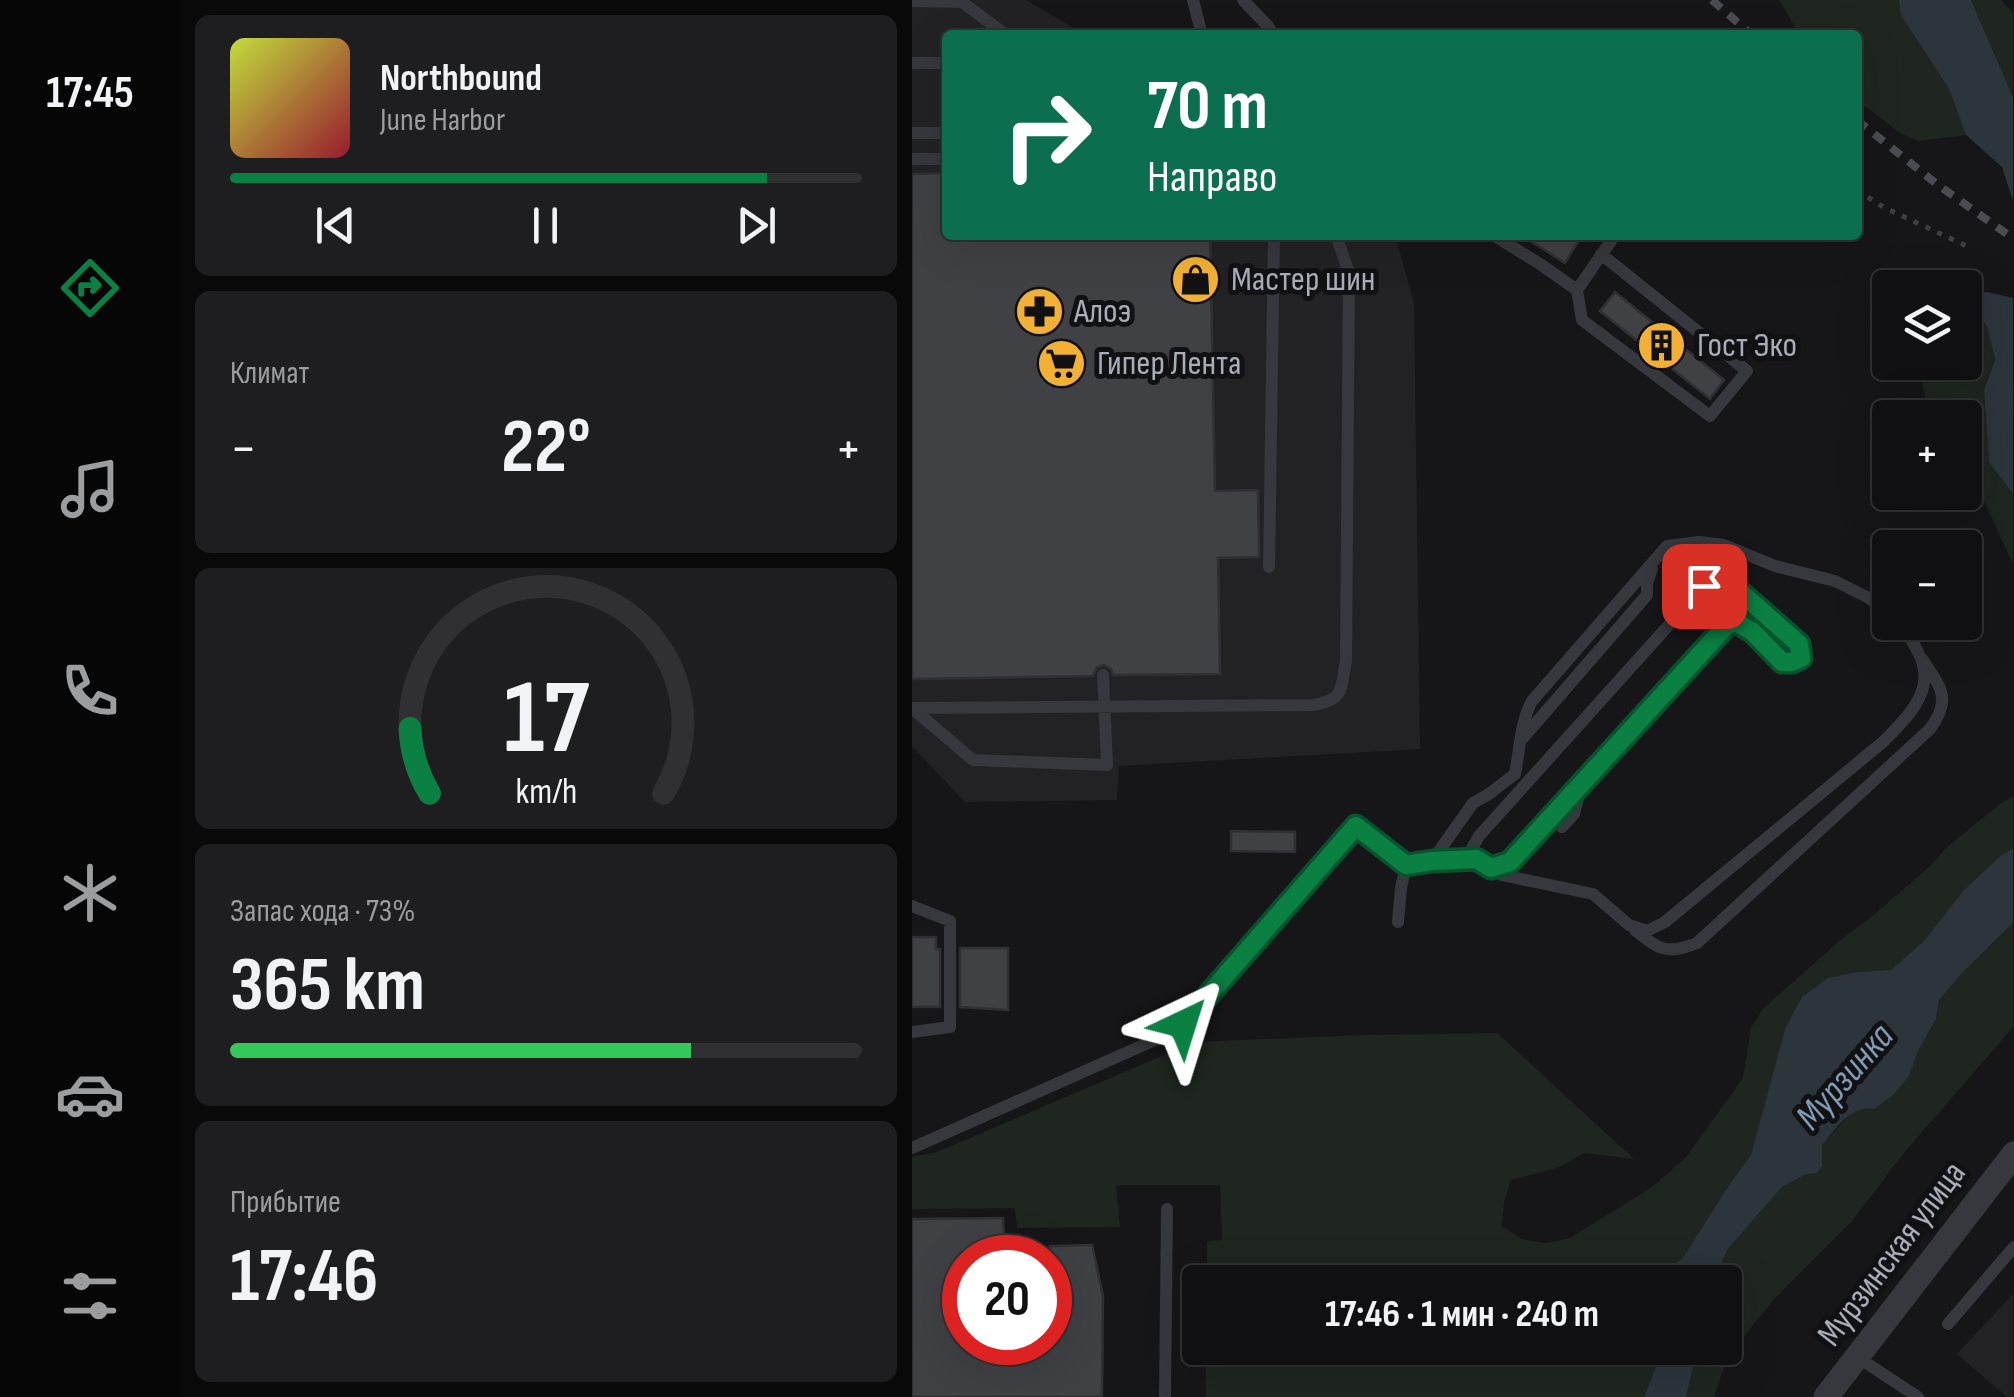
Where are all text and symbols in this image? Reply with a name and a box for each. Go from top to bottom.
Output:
text: Northbound [380,56,542,101]
text: 70 m [1147,65,1268,149]
text: 17:45 [46,66,134,121]
icon: right [982,70,1112,200]
text: June Harbor [380,101,505,140]
text: Направо [1147,150,1277,205]
icon: previous [308,198,363,253]
icon: pause [518,198,573,253]
icon: next [729,198,784,253]
icon: directions [55,253,125,323]
shop icon: Мастер шин [1170,253,1222,305]
place label: Мастер шин [1231,258,1375,301]
map controls [1872,270,1982,640]
button: layers [1872,270,1982,380]
pharmacy icon: Алоэ [1013,285,1065,337]
place label: Алоэ [1073,290,1131,333]
building icon: Гост Эко [1636,319,1688,371]
place label: Гост Эко [1697,324,1797,367]
supermarket icon: Гипер Лента [1036,337,1088,389]
place label: Гипер Лента [1097,342,1241,385]
text: Климат [230,354,309,393]
button: + [1872,400,1982,510]
text: 22° [501,403,591,494]
text: − [230,416,257,483]
text: + [835,416,862,483]
icon: music [55,454,125,524]
button: − [1872,530,1982,640]
pin [1662,544,1747,629]
icon: arrive [1677,559,1732,614]
icon: phone [55,656,125,726]
text: 17 [503,657,589,782]
text: km/h [515,771,577,814]
icon: climate [55,858,125,928]
text: Запас хода · 73% [230,892,415,931]
text: 365 km [230,941,425,1032]
position arrow [1131,972,1235,1076]
water label: Мурзинка [1787,1015,1903,1139]
icon: car [55,1059,125,1129]
street label: Мурзинская улица [1809,1153,1975,1355]
text: Прибытие [230,1183,341,1222]
text: 17:46 [230,1232,378,1323]
speed limit sign: 20 [942,1235,1072,1365]
icon: filters [55,1261,125,1331]
text: 17:46 · 1 мин · 240 m [1325,1292,1599,1337]

